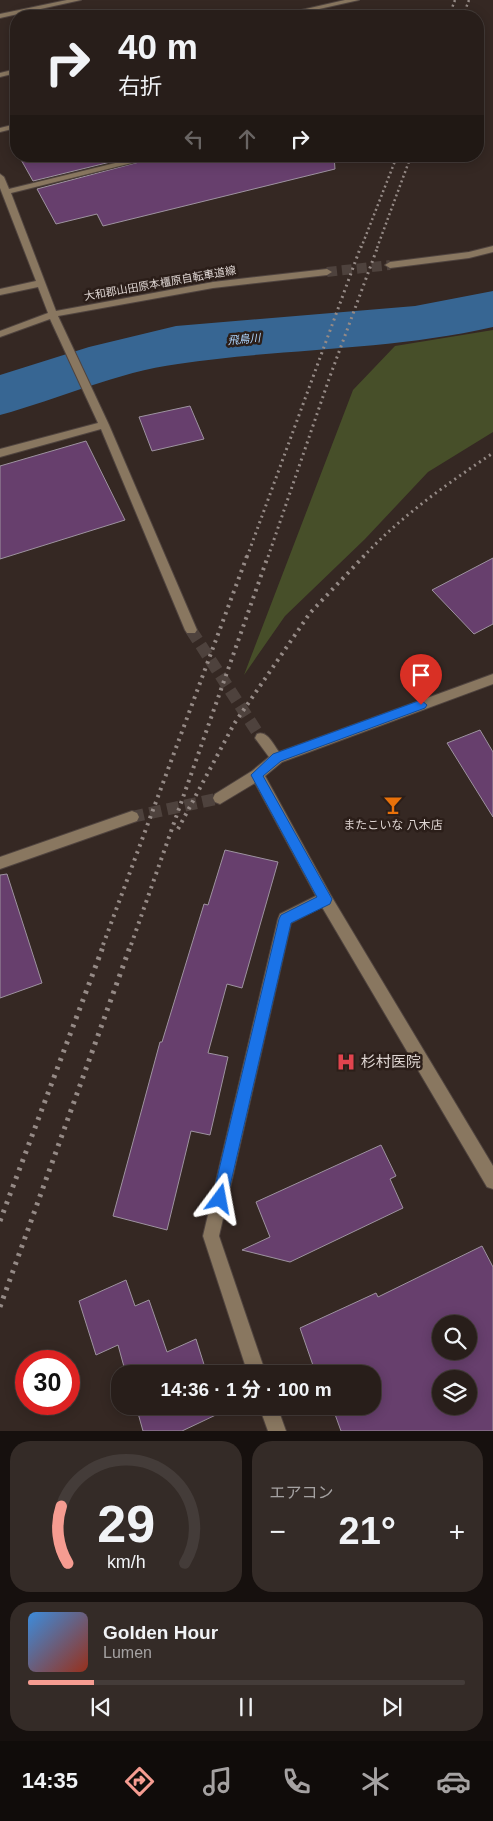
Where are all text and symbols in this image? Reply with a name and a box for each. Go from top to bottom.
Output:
text: 40 m [118,27,198,66]
icon: right [35,30,100,95]
text: 右折 [118,74,162,99]
icon: left [180,125,208,153]
icon: ahead [233,125,261,153]
icon: right [286,125,314,153]
street label: 大和郡山田原本橿原自転車道線 [83,264,237,302]
water label: 飛鳥川 [227,331,262,346]
pin [400,654,442,705]
icon: arrive [407,661,435,689]
bar icon: またこいな 八木店 [382,794,404,816]
place label: またこいな 八木店 [343,818,443,832]
hospital icon: 杉村医院 [335,1051,357,1073]
place label: 杉村医院 [361,1053,421,1070]
position arrow [193,1172,245,1224]
map controls [432,1315,477,1415]
button: search [432,1315,477,1360]
speed limit sign: 30 [15,1350,80,1415]
button: layers [432,1370,477,1415]
text: 14:36 · 1 分 · 100 m [160,1379,332,1400]
text: エアコン [270,1484,334,1501]
text: 29 [97,1495,155,1553]
text: 21° [339,1510,396,1552]
text: − [270,1516,286,1547]
text: + [449,1516,465,1547]
text: km/h [106,1552,145,1572]
text: Golden Hour [103,1622,218,1643]
text: Lumen [103,1644,152,1661]
icon: previous [87,1693,115,1721]
icon: pause [232,1693,260,1721]
icon: next [378,1693,406,1721]
icon: directions [122,1764,157,1799]
icon: music [200,1764,235,1799]
icon: phone [279,1764,314,1799]
icon: climate [358,1764,393,1799]
icon: car [436,1764,471,1799]
text: 14:35 [22,1768,78,1793]

